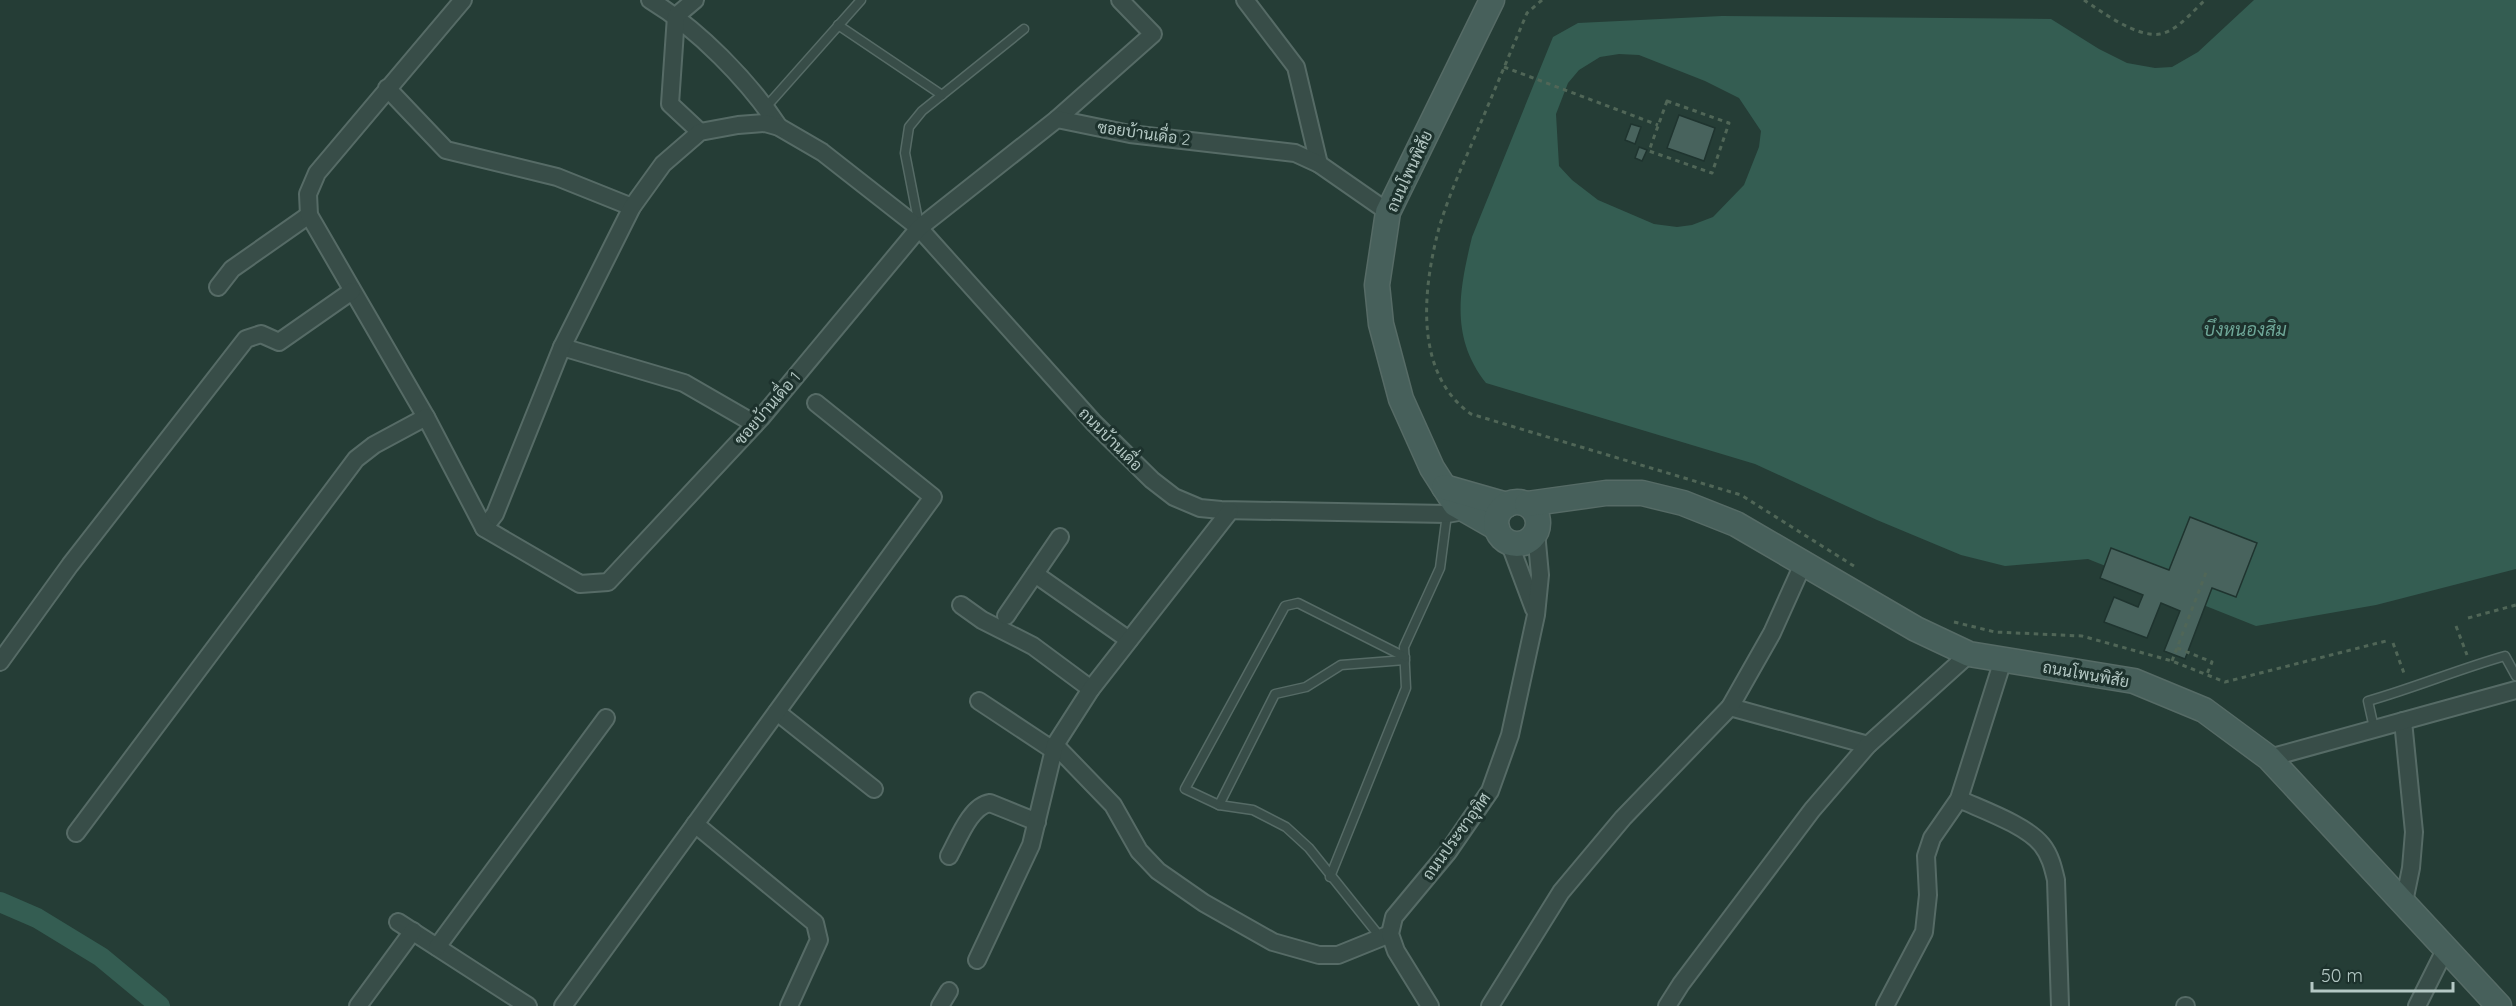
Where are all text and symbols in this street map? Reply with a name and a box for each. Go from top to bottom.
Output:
street label: ซอยบ้านเดื่อ 2 [1096,113,1192,149]
street label: ถนนโพนพิสัย [1381,127,1437,215]
water label: บึงหนองสิม [2204,318,2286,341]
street label: ซอยบ้านเดื่อ 1 [727,365,804,449]
street label: ถนนบ้านเดื่อ [1075,400,1150,475]
street label: ถนนโพนพิสัย [2041,656,2131,691]
street label: ถนนประชาอุทิศ [1418,788,1496,885]
scale bar [2312,955,2453,993]
text: 50 m [2321,964,2363,987]

